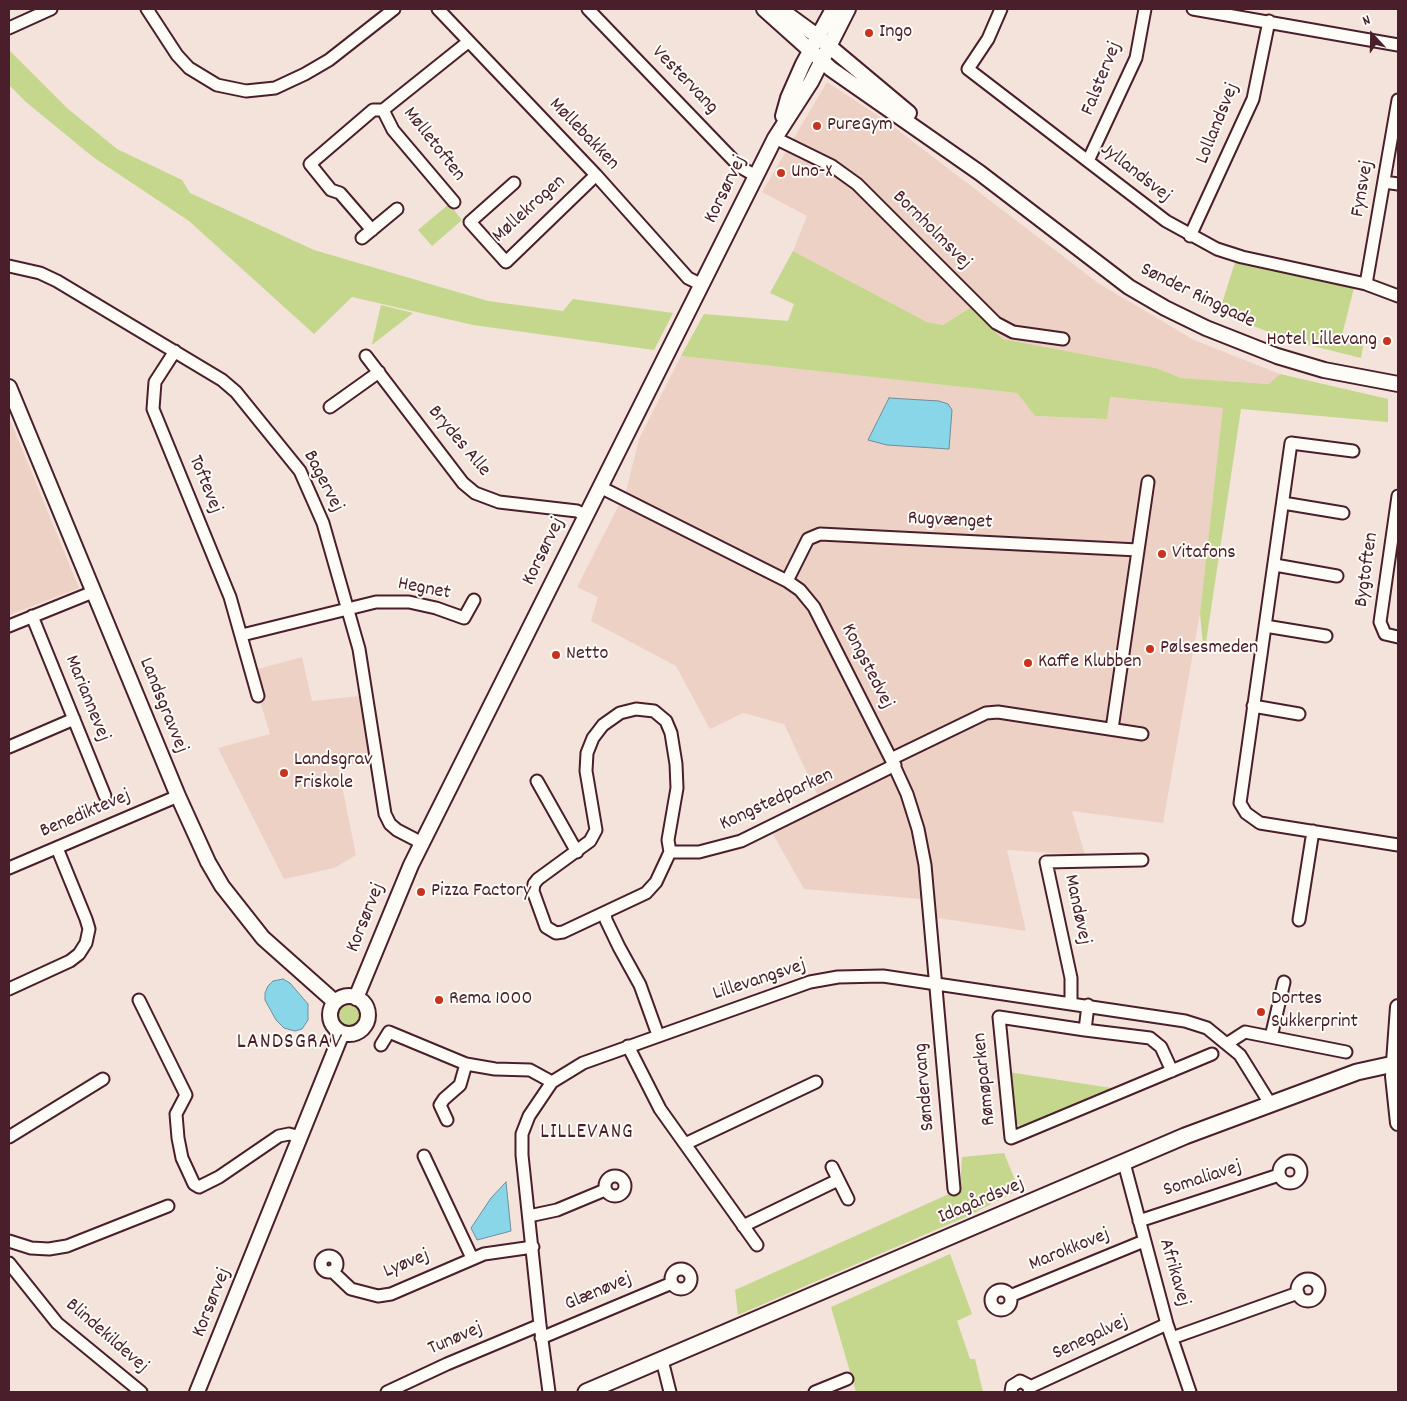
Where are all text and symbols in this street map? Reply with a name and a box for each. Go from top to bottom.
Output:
north arrow [1347,10,1397,60]
text: N [1360,10,1373,32]
place label: Ingo [879,21,912,45]
marker: Ingo [863,27,875,39]
street label: Falstervej [1077,39,1129,119]
street label: Vestervang [645,42,723,120]
street label: Lollandsvej [1192,80,1246,168]
street label: Møllebakken [543,94,623,176]
street label: Mølletoften [397,103,469,187]
place label: PureGym [827,114,893,138]
marker: PureGym [811,120,823,132]
street label: Jyllandsvej [1095,139,1175,209]
street label: Korsørvej [700,152,754,228]
street label: Fynsvej [1347,159,1381,219]
place label: Uno-X [791,161,833,185]
marker: Uno-X [775,167,787,179]
street label: Møllekrogen [488,171,572,249]
street label: Bornholmsvej [886,186,976,276]
street label: Sønder Ringgade [1136,259,1258,335]
place label: Hotel Lillevang [1266,329,1377,353]
marker: Hotel Lillevang [1381,335,1393,347]
street label: Brydes Alle [421,402,495,482]
street label: Bagervej [296,447,348,517]
street label: Toftevej [182,452,226,518]
street label: Rugvænget [907,508,993,536]
street label: Korsørvej [518,514,572,590]
street label: Bygtoften [1351,531,1385,609]
place label: Vitafons [1172,542,1236,566]
marker: Vitafons [1156,548,1168,560]
street label: Hegnet [396,573,452,607]
street label: Kongstedvej [834,620,898,714]
place label: Pølsesmeden [1160,637,1258,661]
place label: Netto [566,643,608,667]
marker: Pølsesmeden [1144,643,1156,655]
marker: Netto [550,649,562,661]
place label: Kaffe Klubben [1038,651,1142,675]
street label: Mariannevej [58,652,114,746]
street label: Landsgravvej [132,655,192,757]
marker: Kaffe Klubben [1022,657,1034,669]
place label: Landsgrav Friskole [294,749,372,796]
street label: Kongstedparken [716,764,838,838]
marker: Landsgrav Friskole [278,767,290,779]
street label: Benediktevej [37,785,135,845]
street label: Mandøvej [1057,873,1095,947]
street label: Korsørvej [342,880,392,956]
place label: Pizza Factory [431,880,531,904]
marker: Pizza Factory [415,886,427,898]
street label: Lillevangsvej [710,955,810,1007]
place label: Rema 1000 [449,988,532,1012]
place label: Dortes Sukkerprint [1271,988,1358,1035]
marker: Rema 1000 [433,994,445,1006]
marker: Dortes Sukkerprint [1255,1006,1267,1018]
district label: LANDSGRAV [236,1031,344,1057]
street label: Rømøparken [969,1031,1003,1127]
street label: Søndervang [910,1042,942,1132]
district label: LILLEVANG [539,1121,635,1147]
street label: Somaliavej [1161,1156,1245,1204]
street label: Idagårdsvej [935,1173,1029,1231]
street label: Marokkovej [1026,1224,1114,1278]
street label: Afrikavej [1152,1237,1194,1309]
street label: Lyøvej [380,1245,434,1285]
street label: Korsørvej [188,1265,238,1341]
street label: Glænøvej [562,1268,636,1318]
street label: Blindekildevej [59,1294,153,1380]
street label: Senegalvej [1049,1311,1133,1367]
street label: Tunøvej [425,1318,487,1362]

